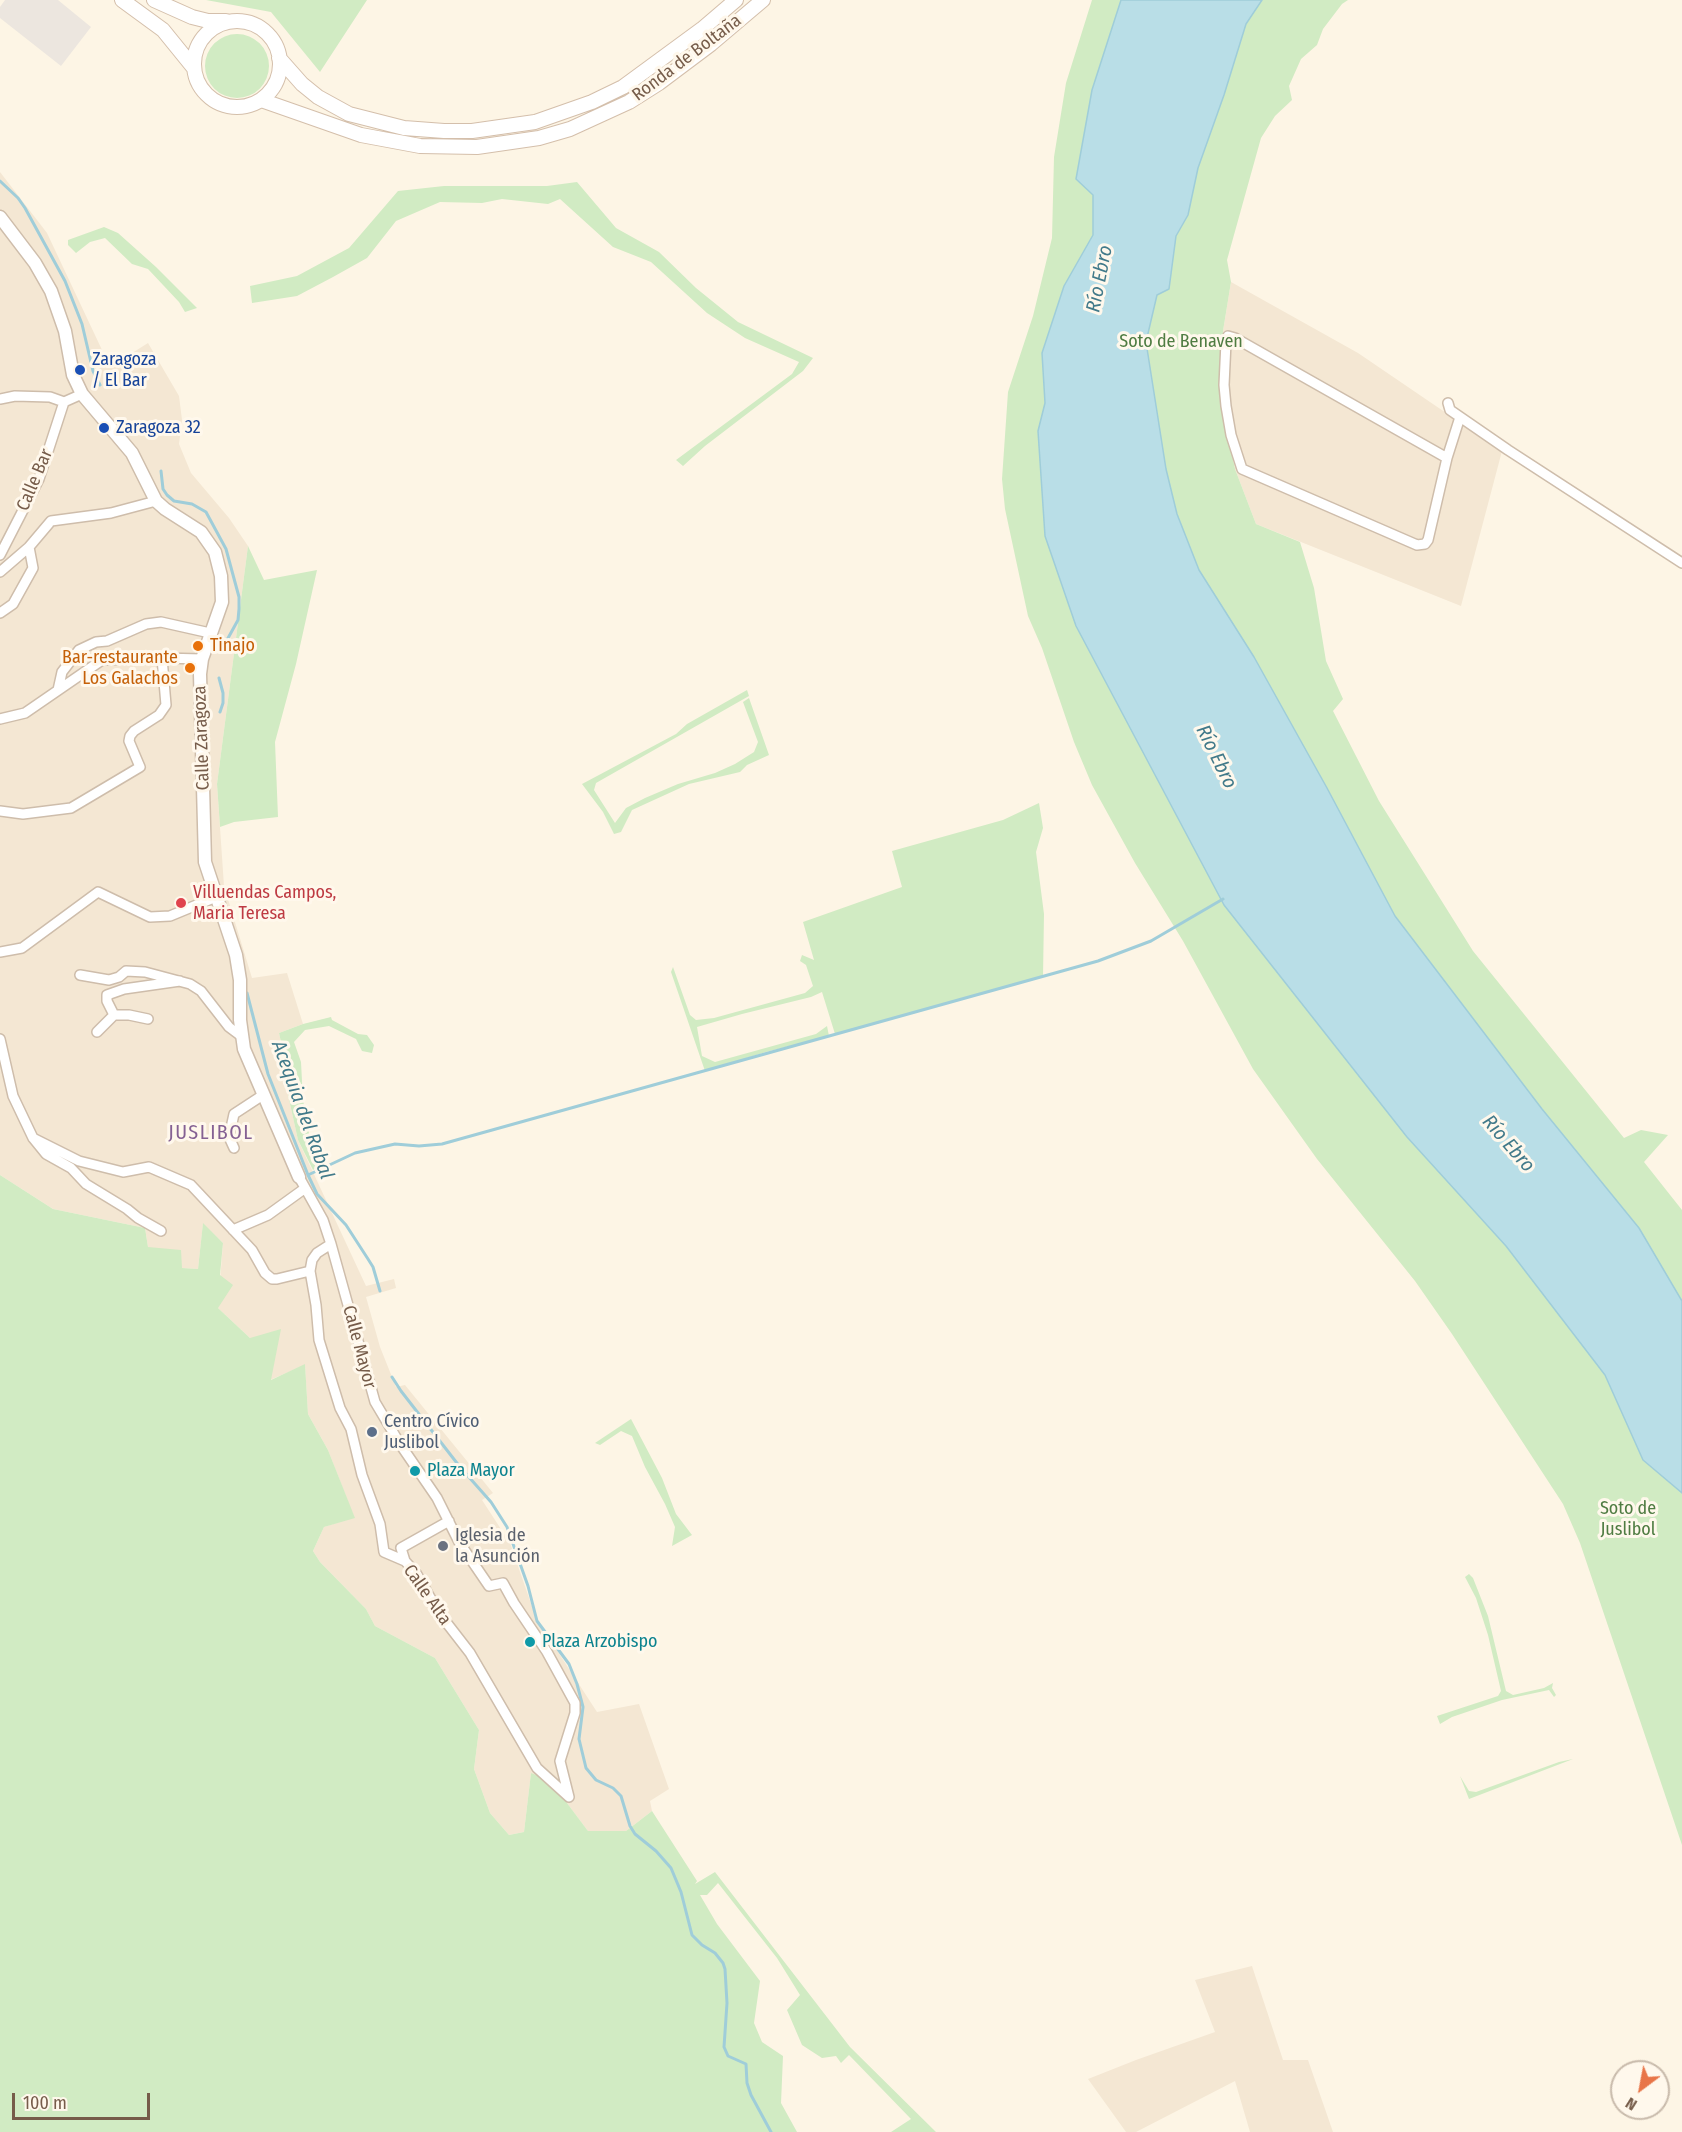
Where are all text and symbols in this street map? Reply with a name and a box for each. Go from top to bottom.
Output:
street label: Ronda de Boltaña [628,10,746,106]
water label: Río Ebro [1082,243,1118,315]
park label: Soto de Benaven [1119,331,1243,353]
place label: Zaragoza / El Bar [92,349,157,392]
marker: Zaragoza / El Bar [73,363,87,377]
place label: Zaragoza 32 [116,417,201,439]
marker: Zaragoza 32 [97,421,111,435]
street label: Calle Bar [12,446,58,514]
place label: Tinajo [210,635,255,657]
marker: Tinajo [191,639,205,653]
place label: Bar-restaurante Los Galachos [62,647,178,690]
marker: Bar-restaurante Los Galachos [183,661,197,675]
street label: Calle Zaragoza [189,685,215,791]
water label: Río Ebro [1190,721,1242,793]
place label: Villuendas Campos, Maria Teresa [193,882,336,924]
marker: Villuendas Campos, Maria Teresa [174,896,188,910]
water label: Acequia del Rabal [266,1037,338,1183]
water label: Río Ebro [1477,1111,1539,1177]
district label: JUSLIBOL [168,1121,254,1145]
street label: Calle Mayor [338,1303,380,1391]
place label: Centro Cívico Juslibol [384,1411,480,1454]
marker: Centro Cívico Juslibol [365,1425,379,1439]
place label: Plaza Mayor [427,1460,515,1482]
marker: Plaza Mayor [408,1464,422,1478]
park label: Soto de Juslibol [1600,1498,1656,1540]
place label: Iglesia de la Asunción [455,1525,540,1568]
marker: Iglesia de la Asunción [436,1539,450,1553]
street label: Calle Alta [398,1561,456,1629]
place label: Plaza Arzobispo [542,1631,658,1653]
marker: Plaza Arzobispo [523,1635,537,1649]
north arrow [1610,2060,1670,2120]
scale bar [15,2081,153,2119]
text: 100 m [23,2092,67,2114]
text: N [1622,2093,1640,2115]

